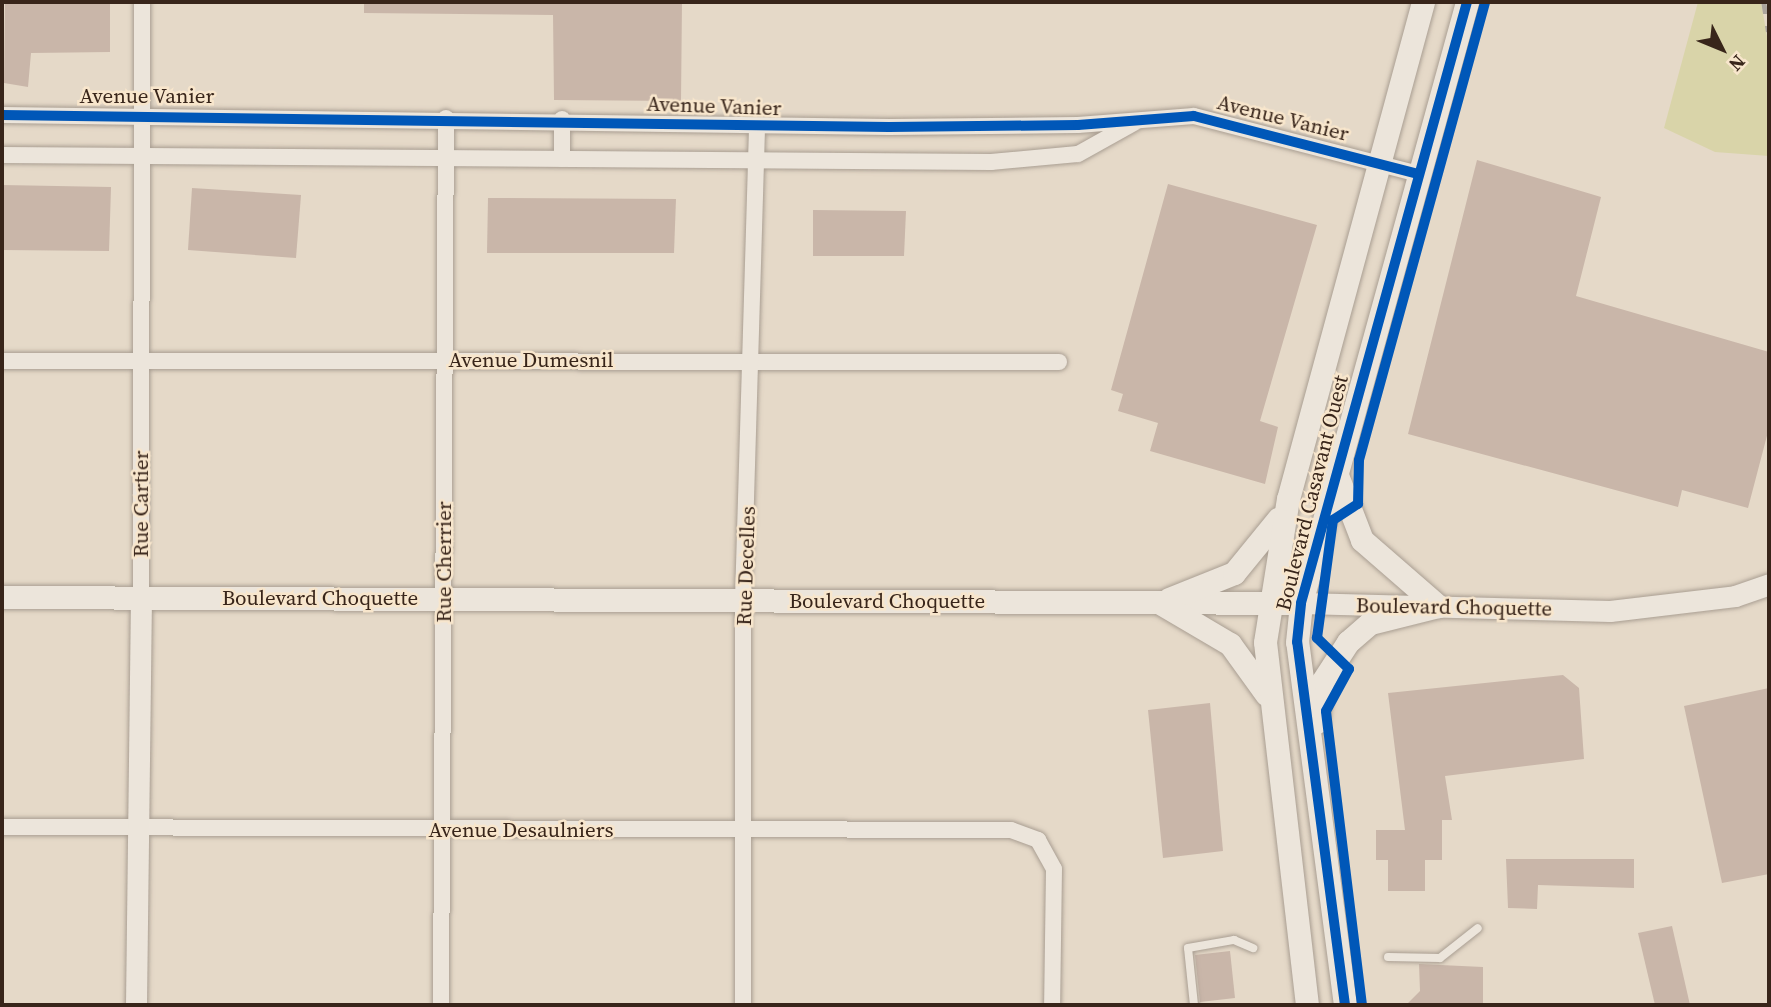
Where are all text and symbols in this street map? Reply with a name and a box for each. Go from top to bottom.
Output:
north arrow [1687,14,1757,84]
text: N [1723,49,1752,77]
street label: Avenue Vanier [79,83,215,109]
street label: Avenue Vanier [1214,89,1352,147]
street label: Avenue Vanier [646,91,782,121]
street label: Avenue Dumesnil [449,347,613,373]
street label: Boulevard Casavant Ouest [1271,373,1353,613]
street label: Rue Cartier [128,451,154,557]
street label: Rue Cherrier [431,501,457,623]
street label: Rue Decelles [731,506,761,626]
street label: Boulevard Choquette [222,585,418,611]
street label: Boulevard Choquette [789,588,985,614]
street label: Boulevard Choquette [1356,593,1552,621]
street label: Avenue Desaulniers [428,817,614,843]

